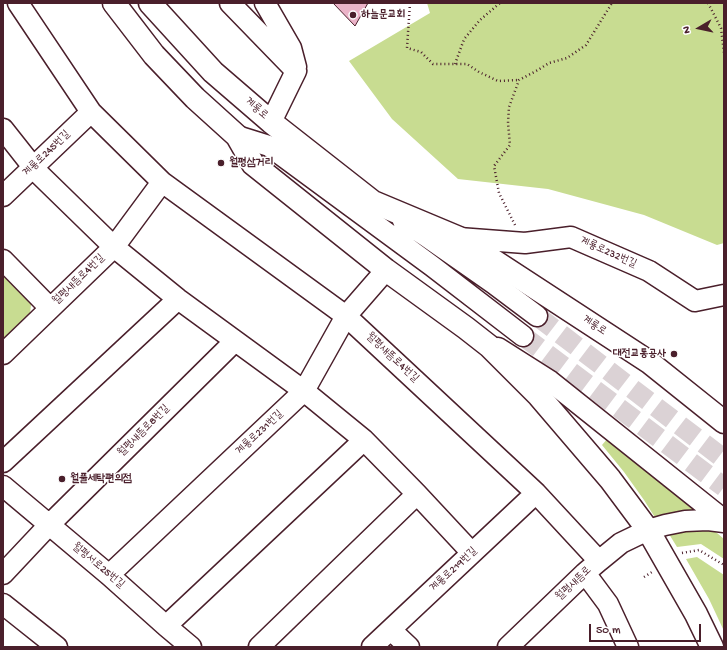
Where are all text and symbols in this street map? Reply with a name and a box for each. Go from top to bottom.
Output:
place label: 하늘문교회 [361,8,405,22]
north arrow [679,8,719,48]
marker: 하늘문교회 [348,10,358,20]
text: N [681,25,694,34]
street label: 계룡로 [242,95,270,123]
street label: 계룡로245번길 [21,128,73,180]
place label: 월평삼거리 [229,156,273,170]
marker: 월평삼거리 [216,158,226,168]
street label: 계룡로232번길 [578,235,638,271]
street label: 월평새뜸로4번길 [50,252,108,308]
street label: 계룡로 [579,313,609,339]
street label: 월평새뜸로4번길 [363,330,421,386]
place label: 대전교통공사 [613,347,666,361]
marker: 대전교통공사 [669,349,679,359]
street label: 월평새뜸로8번길 [115,402,173,460]
street label: 계룡로231번길 [234,408,286,458]
place label: 월풀세탁편의점 [70,472,132,486]
marker: 월풀세탁편의점 [57,474,67,484]
street label: 월평서로25번길 [69,540,127,592]
street label: 계룡로219번길 [428,545,480,595]
street label: 월평새뜸로 [553,564,595,604]
scale bar [591,616,703,642]
text: 50 m [596,624,621,638]

